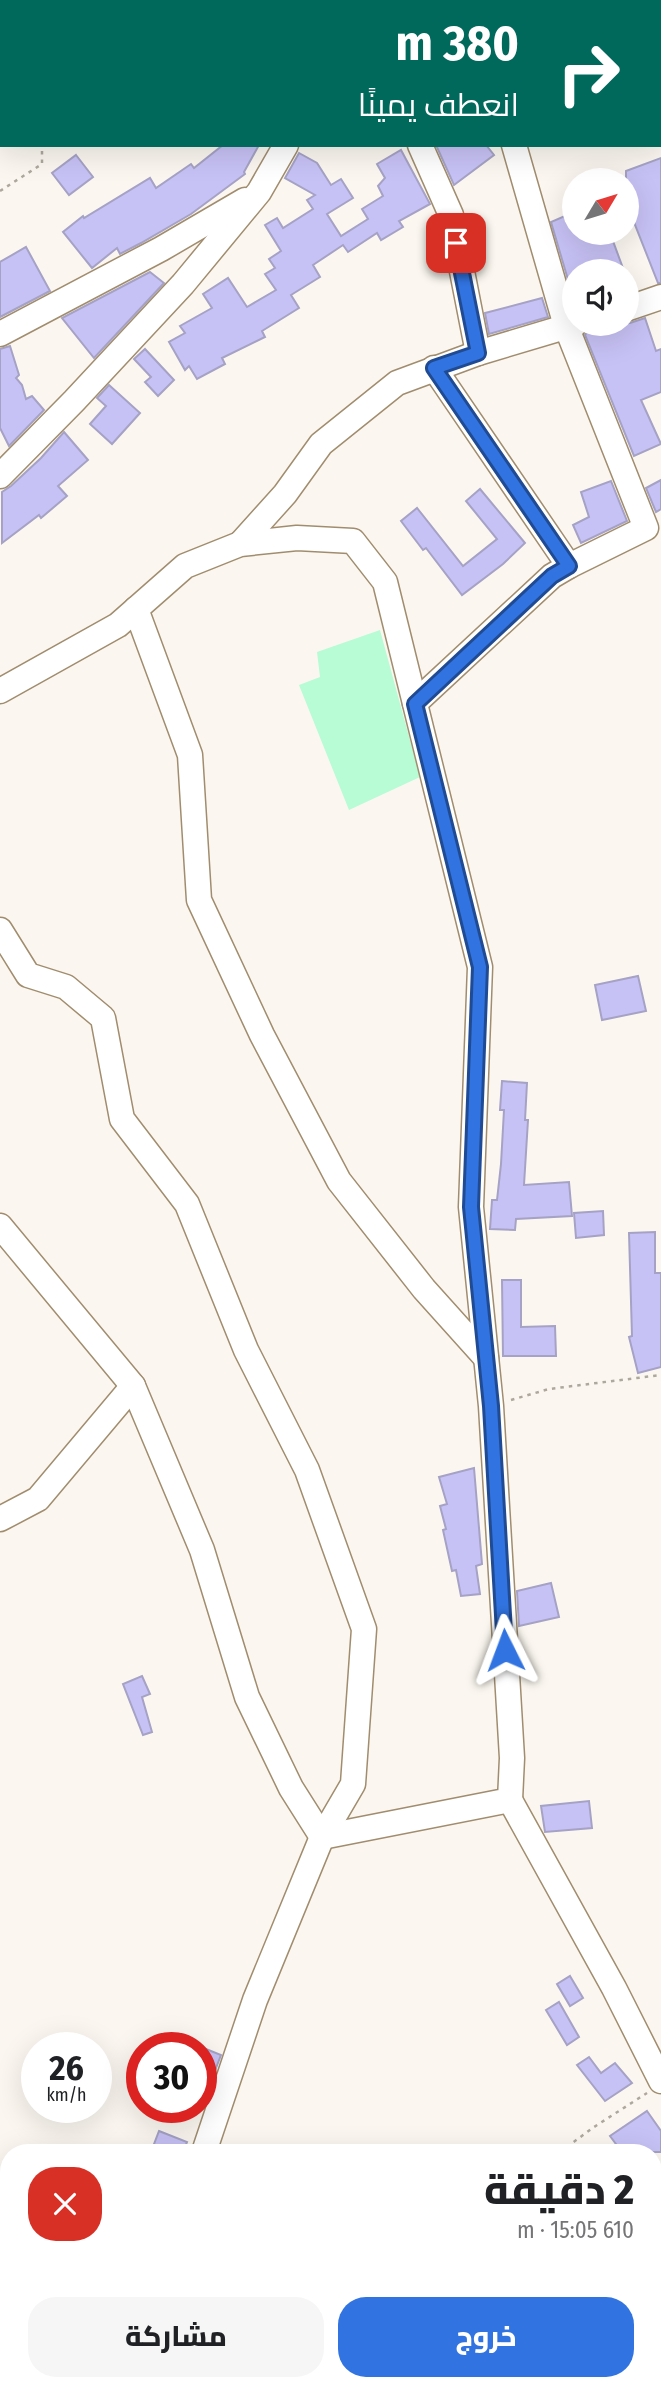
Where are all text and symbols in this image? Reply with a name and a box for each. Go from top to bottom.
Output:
text: 380 m [396,14,519,73]
icon: right [543,28,634,119]
text: انعطف يمينًا [358,86,519,124]
north arrow [562,168,639,245]
map controls [562,168,639,336]
pin [426,213,486,273]
icon: arrive [437,224,475,262]
button: sound [562,259,639,336]
position arrow [468,1613,542,1687]
speed limit sign: 30 [126,2032,217,2123]
text: 26 [49,2047,84,2089]
text: km/h [46,2084,87,2106]
text: 2 دقيقة [484,2165,634,2215]
button: close [28,2167,102,2241]
text: 610 m · 15:05 [517,2216,634,2244]
button: مشاركة [28,2297,324,2377]
button: خروج [338,2297,634,2377]

